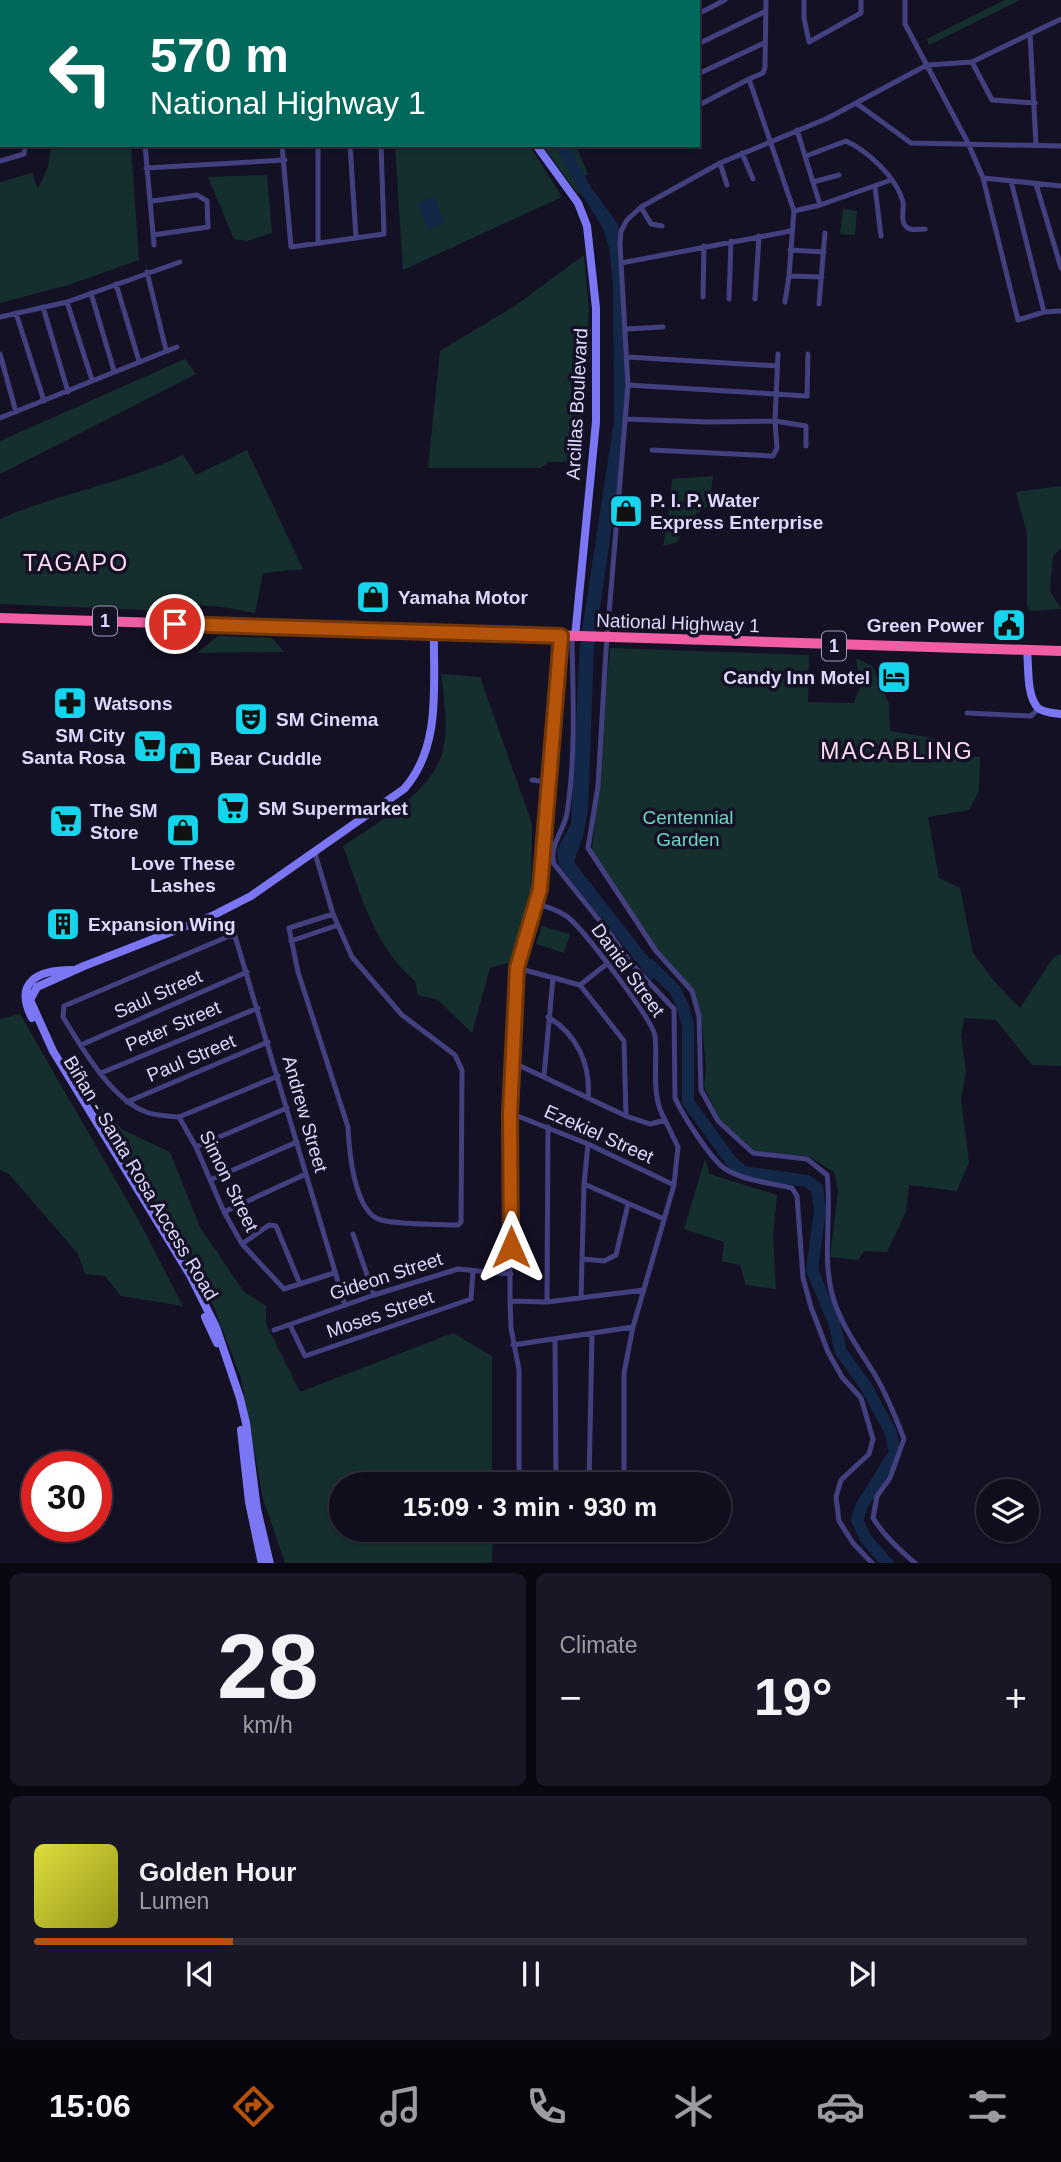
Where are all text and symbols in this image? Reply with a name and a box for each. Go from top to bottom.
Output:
icon: left [35,28,126,119]
text: 570 m [150,28,289,82]
text: National Highway 1 [150,85,426,121]
street label: Arcillas Boulevard [563,328,591,480]
place label: P. I. P. Water Express Enterprise [650,490,823,533]
shop icon: P. I. P. Water Express Enterprise [607,492,645,530]
district label: TAGAPO [23,550,129,576]
shop icon: Yamaha Motor [354,578,392,616]
place label: Yamaha Motor [398,587,528,608]
pin [145,594,205,654]
icon: arrive [156,605,194,643]
road number: 1 [93,606,117,636]
public building icon: Green Power [990,606,1028,644]
street label: National Highway 1 [596,610,760,636]
place label: Green Power [867,615,985,636]
road number: 1 [822,632,846,660]
hotel icon: Candy Inn Motel [875,658,913,696]
place label: Candy Inn Motel [723,667,870,688]
pharmacy icon: Watsons [51,684,89,722]
place label: Watsons [94,693,172,714]
theatre icon: SM Cinema [232,700,270,738]
place label: SM Cinema [276,709,379,730]
place label: SM City Santa Rosa [22,725,125,768]
supermarket icon: SM City Santa Rosa [131,727,169,765]
district label: MACABLING [820,738,974,764]
shop icon: Bear Cuddle [166,739,204,777]
place label: Bear Cuddle [210,748,322,769]
supermarket icon: SM Supermarket [214,789,252,827]
place label: SM Supermarket [258,798,409,819]
place label: The SM Store [90,800,158,843]
supermarket icon: The SM Store [47,802,85,840]
park label: Centennial Garden [643,807,733,850]
shop icon: Love These Lashes [164,811,202,849]
place label: Love These Lashes [131,853,235,896]
building icon: Expansion Wing [44,905,82,943]
place label: Expansion Wing [88,914,236,935]
street label: Daniel Street [587,919,669,1021]
street label: Saul Street [111,965,206,1023]
street label: Peter Street [122,996,224,1055]
street label: Paul Street [144,1030,239,1086]
street label: Biñan - Santa Rosa Access Road [60,1052,222,1304]
street label: Andrew Street [278,1053,332,1175]
street label: Ezekiel Street [541,1101,657,1168]
street label: Simon Street [195,1127,263,1236]
position arrow [474,1210,548,1284]
street label: Gideon Street [327,1248,446,1304]
street label: Moses Street [324,1286,437,1342]
speed limit sign: 30 [21,1451,112,1542]
map controls [976,1479,1039,1542]
button: layers [976,1479,1039,1542]
text: 15:09 · 3 min · 930 m [403,1492,657,1522]
text: 28 [217,1616,318,1717]
text: Climate [560,1632,637,1658]
text: 19° [754,1668,833,1726]
text: − [560,1677,582,1719]
text: + [1005,1677,1027,1719]
text: km/h [243,1712,293,1738]
text: Golden Hour [139,1857,296,1887]
text: Lumen [139,1888,209,1914]
icon: previous [181,1955,219,1993]
icon: pause [512,1955,550,1993]
icon: next [843,1955,881,1993]
icon: directions [229,2082,278,2131]
icon: music [376,2082,425,2131]
icon: phone [522,2082,571,2131]
icon: climate [669,2082,718,2131]
icon: car [816,2082,865,2131]
icon: filters [963,2082,1012,2131]
text: 15:06 [49,2088,131,2124]

